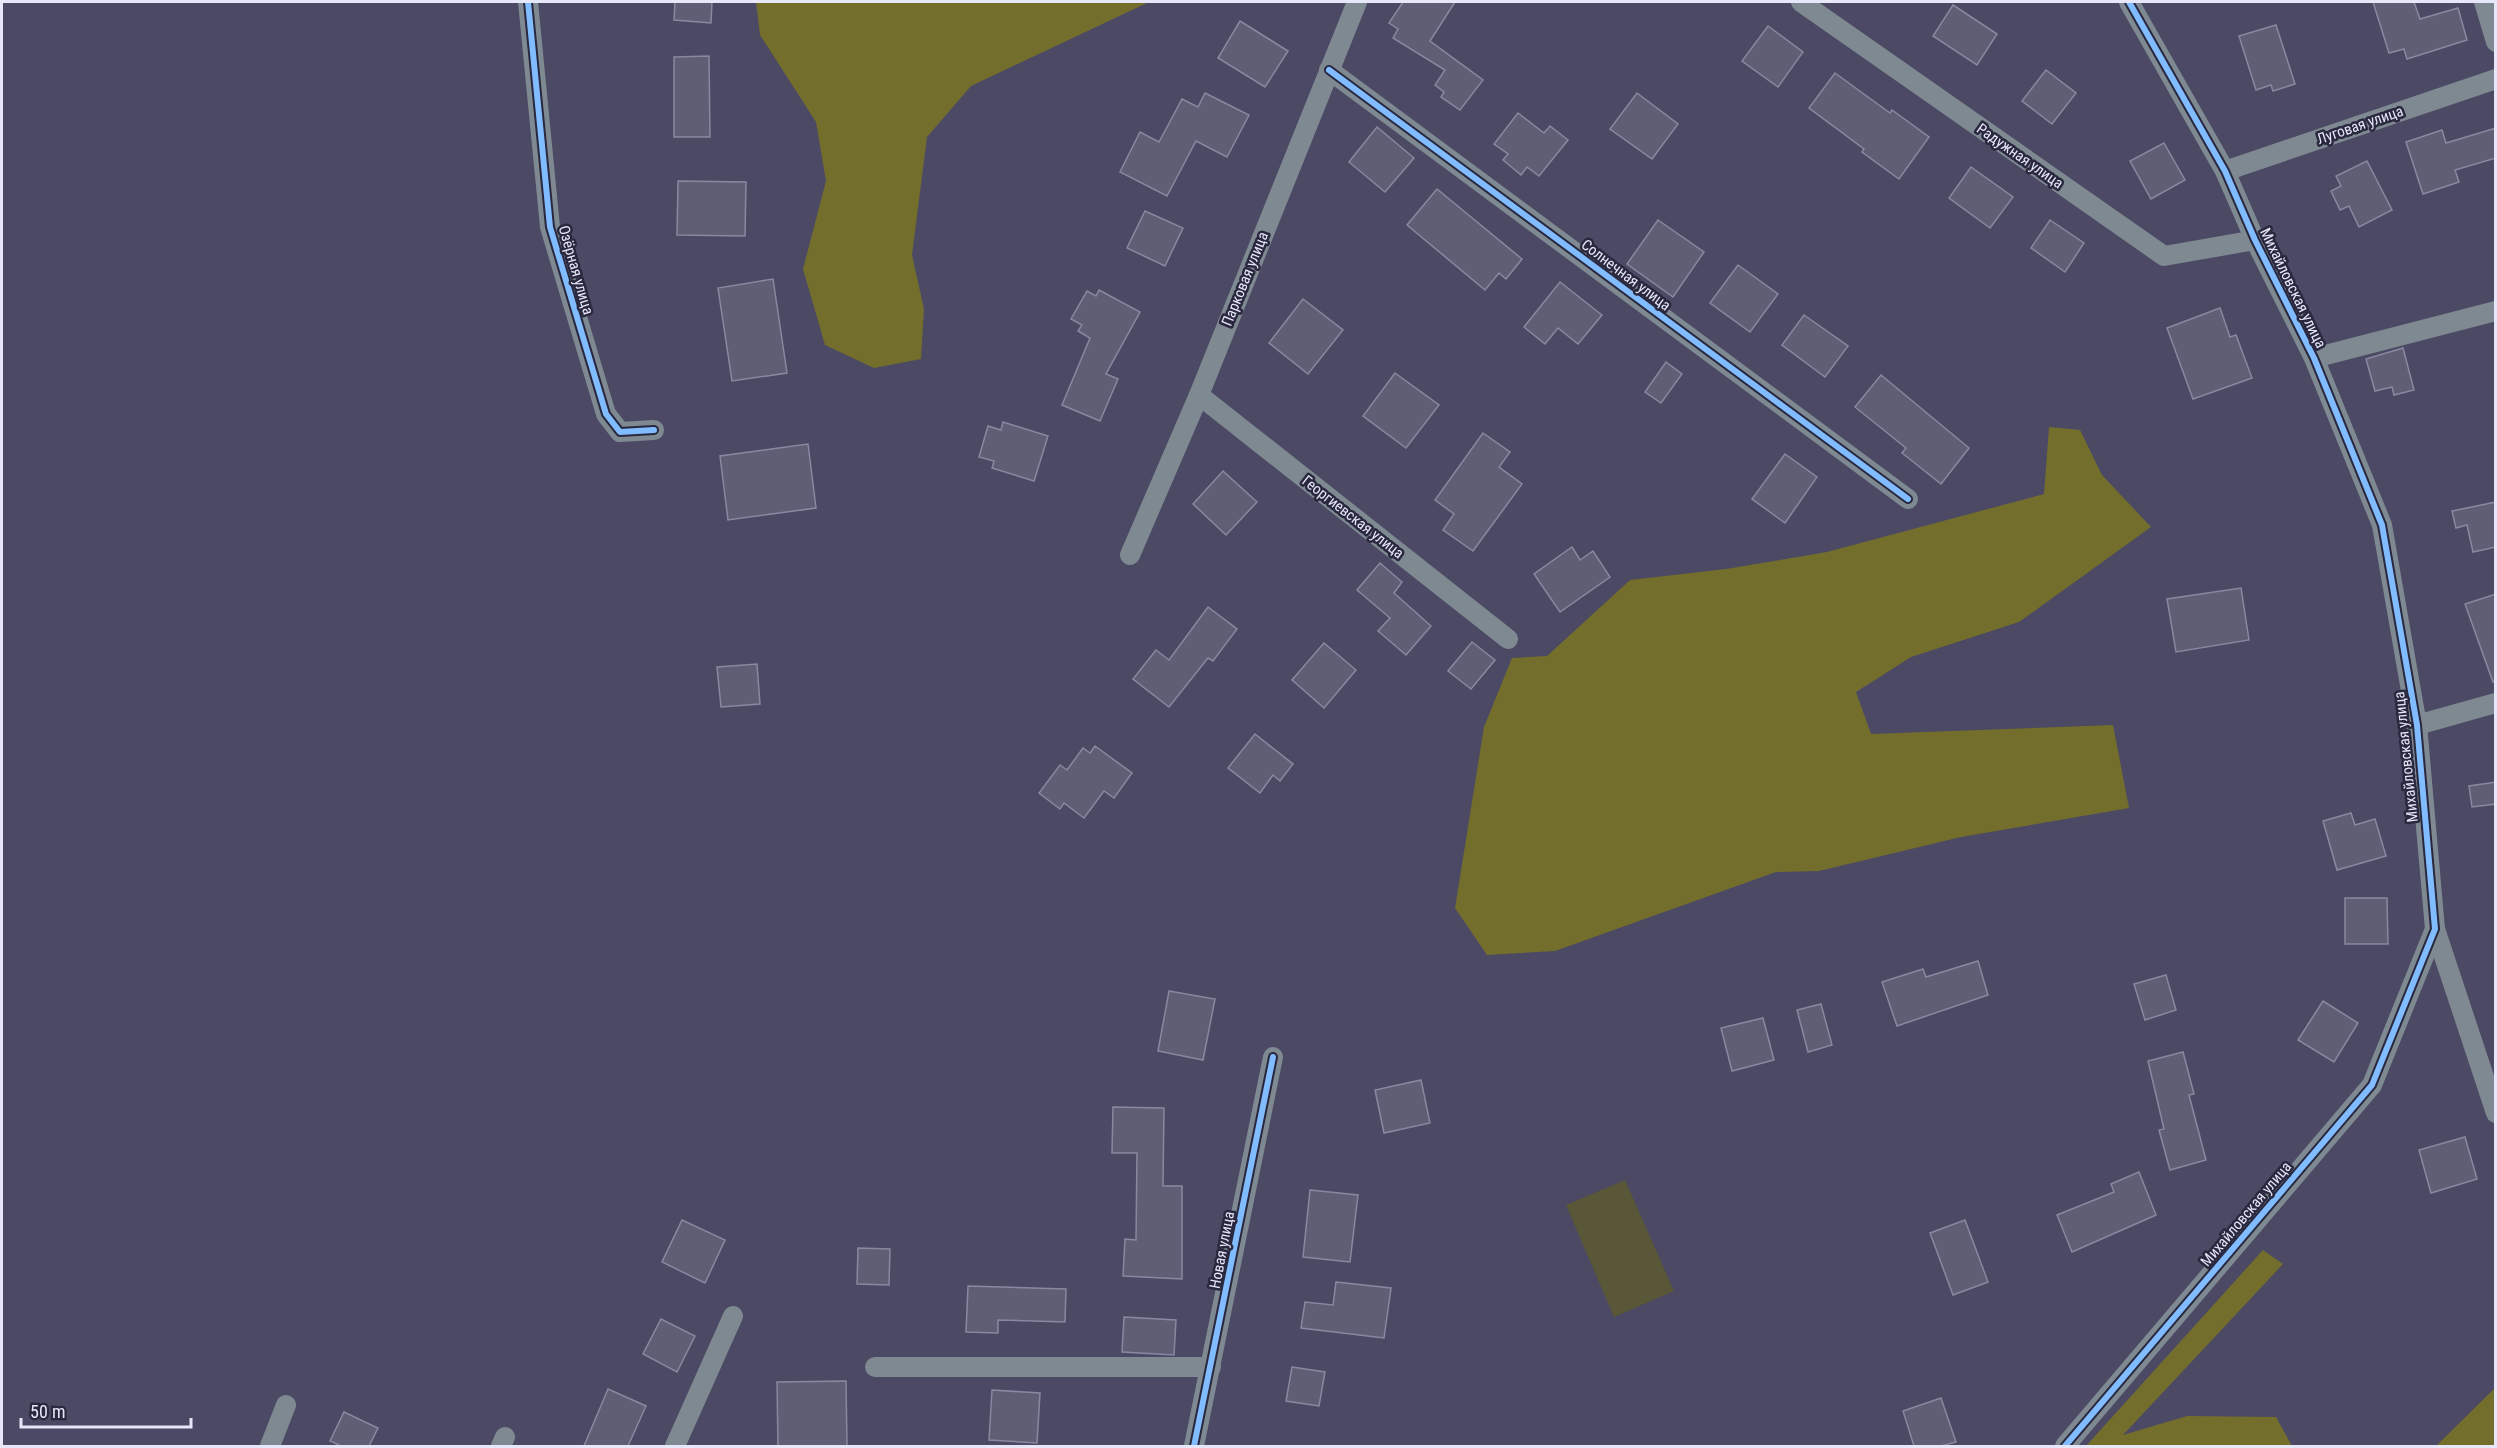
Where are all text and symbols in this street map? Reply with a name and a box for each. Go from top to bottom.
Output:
street label: Луговая улица [2314,102,2406,148]
street label: Радужная улица [1973,120,2067,192]
street label: Озёрная улица [555,223,597,317]
street label: Михайловская улица [2256,225,2330,351]
street label: Парковая улица [1218,229,1272,329]
street label: Солнечная улица [1578,236,1674,314]
street label: Георгиевская улица [1299,472,1407,562]
street label: Михайловская улица [2390,691,2422,823]
street label: Михайловская улица [2197,1158,2295,1270]
street label: Новая улица [1206,1210,1238,1290]
scale bar [21,1391,190,1429]
text: 50 m [30,1401,65,1422]

